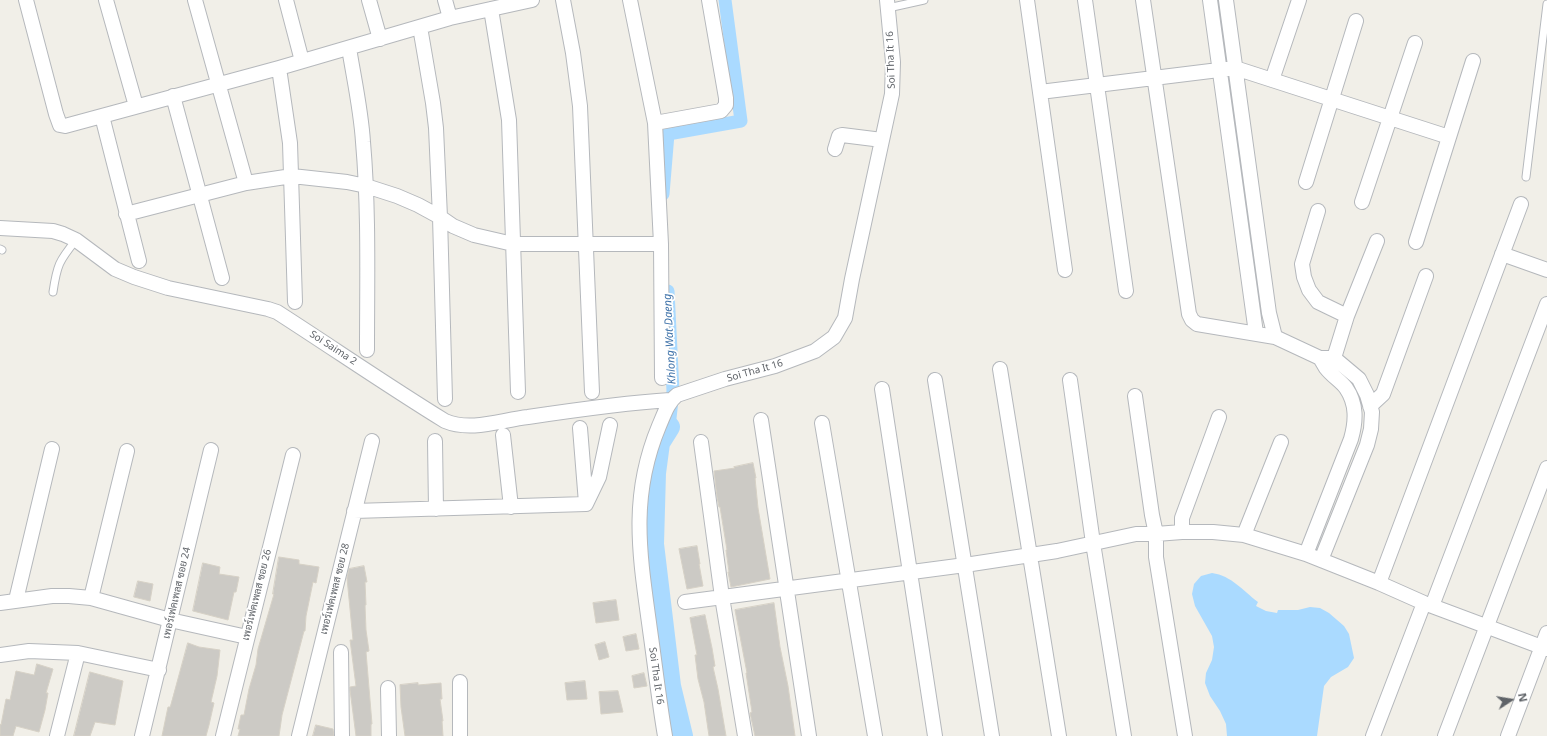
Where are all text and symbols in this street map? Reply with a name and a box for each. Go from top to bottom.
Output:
street label: Soi Tha It 16 [884,31,898,89]
water label: Khlong Wat Daeng [661,293,679,385]
street label: Soi Saima 2 [307,328,359,368]
street label: Soi Tha It 16 [726,357,784,385]
street label: เพอร์เฟคเพลส ซอย 28 [318,542,352,636]
street label: เพอร์เฟคเพลส ซอย 24 [161,546,193,640]
street label: เพอร์เฟคเพลส ซอย 26 [240,548,274,642]
street label: Soi Tha It 16 [646,647,666,705]
north arrow [1491,680,1531,720]
text: N [1515,691,1531,703]

